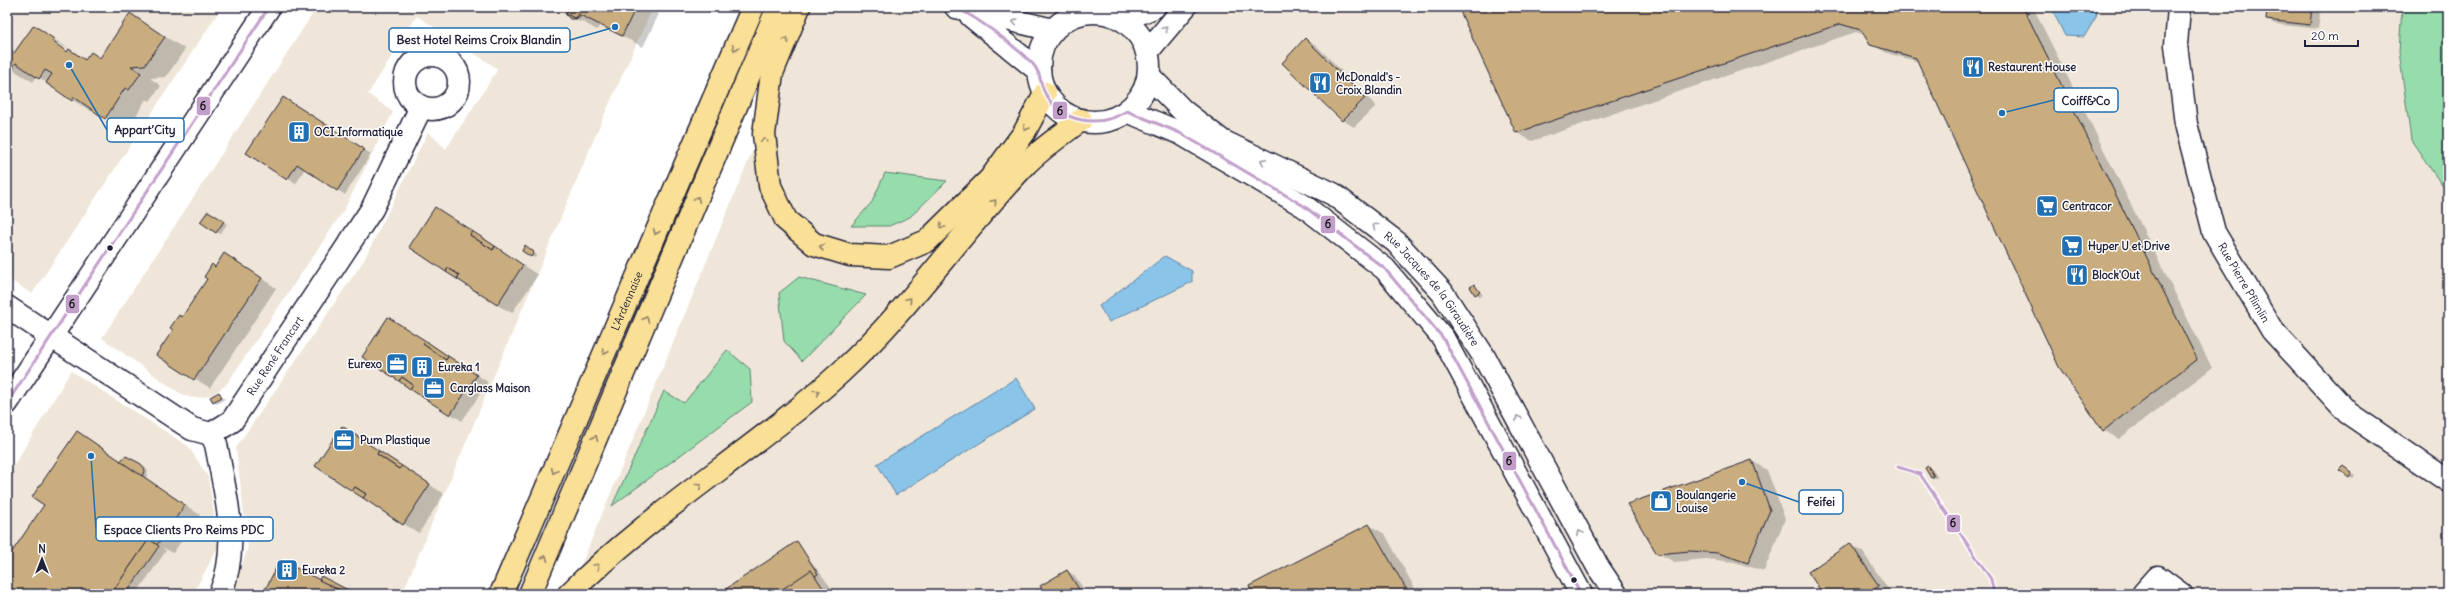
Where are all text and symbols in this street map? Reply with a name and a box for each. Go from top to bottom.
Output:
one-way arrow [1011,18,1018,26]
scale bar [2305,22,2358,48]
one-way arrow [1161,27,1168,34]
callout: Best Hotel Reims Croix Blandin [389,28,570,52]
text: 20 m [2311,28,2339,43]
text: Best Hotel Reims Croix Blandin [396,32,562,47]
one-way arrow [781,37,789,44]
one-way arrow [732,44,740,52]
restaurant icon: Restaurent House [1960,54,1986,80]
place label: Restaurent House [1988,60,2076,74]
restaurant icon: McDonald's - Croix Blandin [1307,70,1333,96]
place label: McDonald's - Croix Blandin [1336,70,1402,97]
callout: Coiff&Co [2054,88,2118,112]
text: Coiff&Co [2062,93,2111,108]
line badge: 6 [196,96,211,116]
text: 6 [200,99,206,113]
line badge: 6 [1052,101,1068,120]
text: 6 [1057,104,1063,118]
callout: Appart’City [107,118,184,142]
building icon: OCI Informatique [286,119,312,145]
text: Appart’City [114,122,176,138]
one-way arrow [1024,124,1031,131]
place label: OCI Informatique [314,125,403,140]
one-way arrow [760,137,769,143]
one-way arrow [1260,159,1267,166]
supermarket icon: Centracor [2034,193,2060,219]
one-way arrow [692,195,700,202]
one-way arrow [989,199,996,206]
place label: Centracor [2062,199,2112,213]
line badge: 6 [1320,215,1336,234]
text: 6 [1325,217,1331,231]
one-way arrow [939,221,947,229]
one-way arrow [1372,224,1379,231]
street label: Rue Jacques de la Giraudière [1381,228,1482,349]
one-way arrow [653,229,661,236]
supermarket icon: Hyper U et Drive [2059,233,2085,259]
place label: Hyper U et Drive [2088,239,2170,254]
street label: Rue Pierre Pflimlin [2215,240,2273,325]
unlabelled marker [105,243,115,253]
one-way arrow [819,243,826,252]
restaurant icon: Block'Out [2064,262,2090,288]
place label: Block'Out [2092,268,2140,282]
street label: L'Ardennaise [608,269,646,333]
line badge: 6 [65,294,80,314]
text: 6 [69,297,75,311]
one-way arrow [904,297,912,305]
street label: Rue René Francart [244,313,306,398]
one-way arrow [641,315,649,323]
one-way arrow [602,347,610,355]
office icon: Eurexo [384,351,410,377]
building icon: Eureka 1 [409,354,435,380]
place label: Eurexo [348,357,382,371]
place label: Eureka 1 [438,360,480,374]
office icon: Carglass Maison [421,375,447,401]
place label: Carglass Maison [450,381,531,396]
one-way arrow [813,389,820,396]
one-way arrow [1515,415,1522,423]
office icon: Pum Plastique [331,427,357,453]
place label: Pum Plastique [360,433,430,448]
one-way arrow [591,435,599,442]
line badge: 6 [1502,451,1517,471]
text: 6 [1506,454,1512,468]
one-way arrow [551,467,559,475]
one-way arrow [695,484,702,491]
shop icon: Boulangerie Louise [1648,488,1674,514]
place label: Boulangerie Louise [1676,488,1736,515]
callout: Feifei [1799,490,1843,514]
text: Feifei [1807,494,1835,509]
line badge: 6 [1946,514,1961,533]
text: 6 [1950,516,1956,530]
callout: Espace Clients Pro Reims PDC [96,517,273,541]
text: Espace Clients Pro Reims PDC [104,522,265,538]
one-way arrow [1577,530,1584,537]
north arrow [22,539,62,579]
text: N [38,542,46,556]
one-way arrow [540,555,548,562]
building icon: Eureka 2 [274,557,300,583]
place label: Eureka 2 [302,563,345,577]
one-way arrow [592,563,600,571]
unlabelled marker [1569,575,1579,585]

